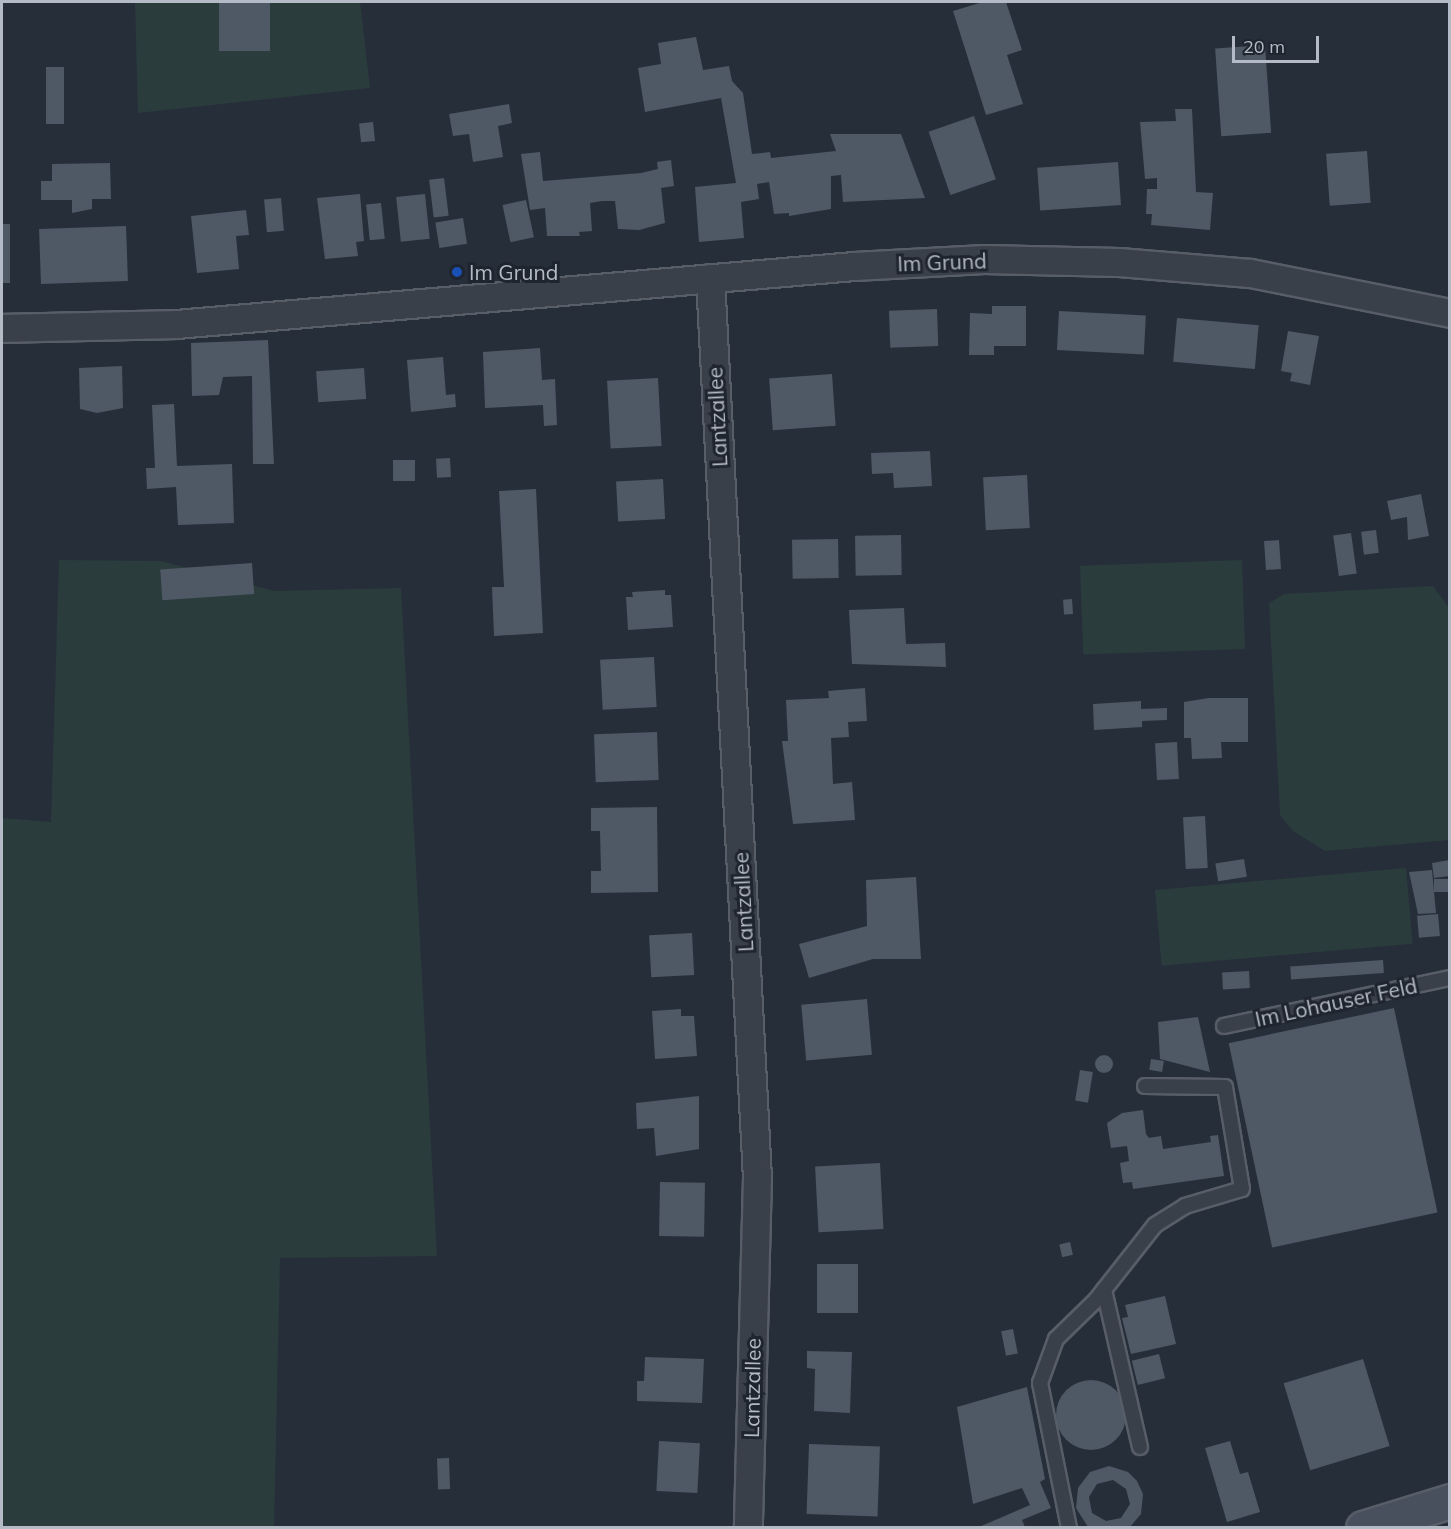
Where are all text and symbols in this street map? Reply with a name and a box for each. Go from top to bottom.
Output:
scale bar [1235,24,1322,62]
text: 20 m [1243,35,1285,58]
street label: Im Grund [897,248,987,276]
place label: Im Grund [469,259,558,285]
marker: Im Grund [450,265,464,279]
street label: Lantzallee [702,366,732,468]
street label: Lantzallee [728,851,758,953]
street label: Im Lohauser Feld [1253,973,1419,1031]
street label: Lantzallee [739,1338,765,1438]

